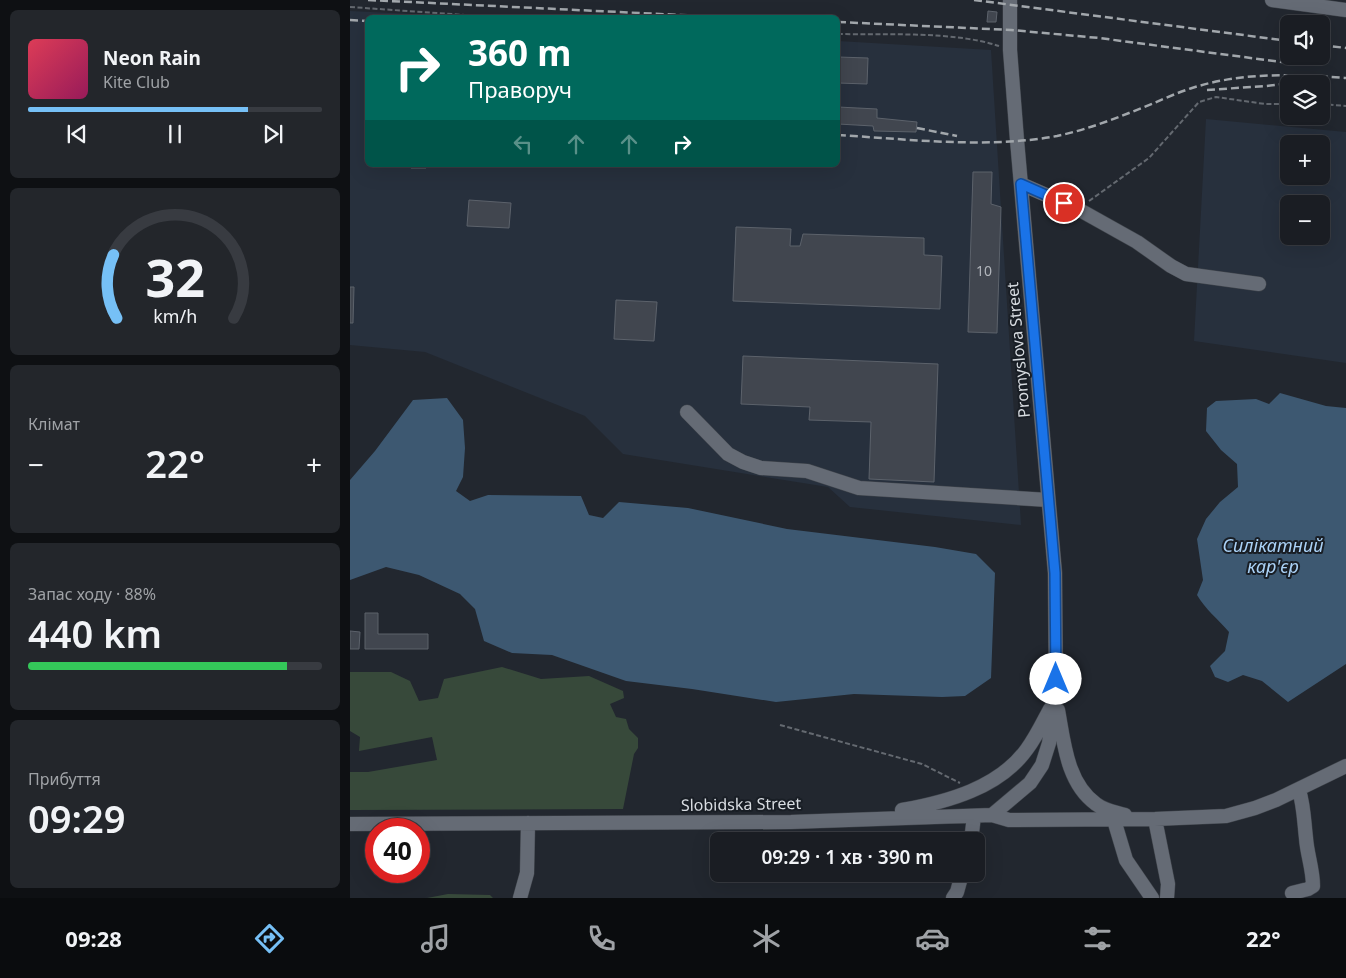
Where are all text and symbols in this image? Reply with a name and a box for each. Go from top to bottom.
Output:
map controls [1280,15,1330,245]
button: sound [1280,15,1330,65]
text: 360 m [468,29,571,76]
icon: right [385,35,450,100]
text: Neon Rain [103,45,201,71]
text: Kite Club [103,71,170,93]
text: Праворуч [468,74,572,104]
button: layers [1280,75,1330,125]
icon: previous [63,120,91,148]
icon: pause [161,120,189,148]
icon: next [259,120,287,148]
icon: left [509,130,537,158]
icon: ahead [562,130,590,158]
icon: ahead [615,130,643,158]
icon: right [668,130,696,158]
button: + [1280,135,1330,185]
pin [1043,182,1085,224]
icon: arrive [1050,189,1078,217]
button: − [1280,195,1330,245]
text: 32 [145,241,205,312]
house number: 10 [976,261,992,280]
street label: Promyslova Street [1001,281,1035,419]
text: km/h [153,304,197,328]
text: Клімат [28,413,80,435]
text: 22° [145,437,205,489]
text: − [28,445,44,483]
text: + [306,445,322,483]
water label: Силікатний кар'єр [1223,533,1323,578]
text: Запас ходу · 88% [28,583,156,605]
text: 440 km [28,607,162,659]
position arrow [1029,652,1081,704]
text: Прибуття [28,768,101,790]
text: 09:29 [28,792,125,844]
street label: Slobidska Street [681,792,802,816]
speed limit sign: 40 [365,818,430,883]
text: 09:29 · 1 хв · 390 m [761,844,934,870]
icon: directions [252,921,287,956]
icon: music [418,921,453,956]
icon: phone [584,921,619,956]
icon: climate [749,921,784,956]
icon: car [915,921,950,956]
icon: filters [1080,921,1115,956]
text: 09:28 [65,923,122,953]
text: 22° [1246,923,1281,953]

